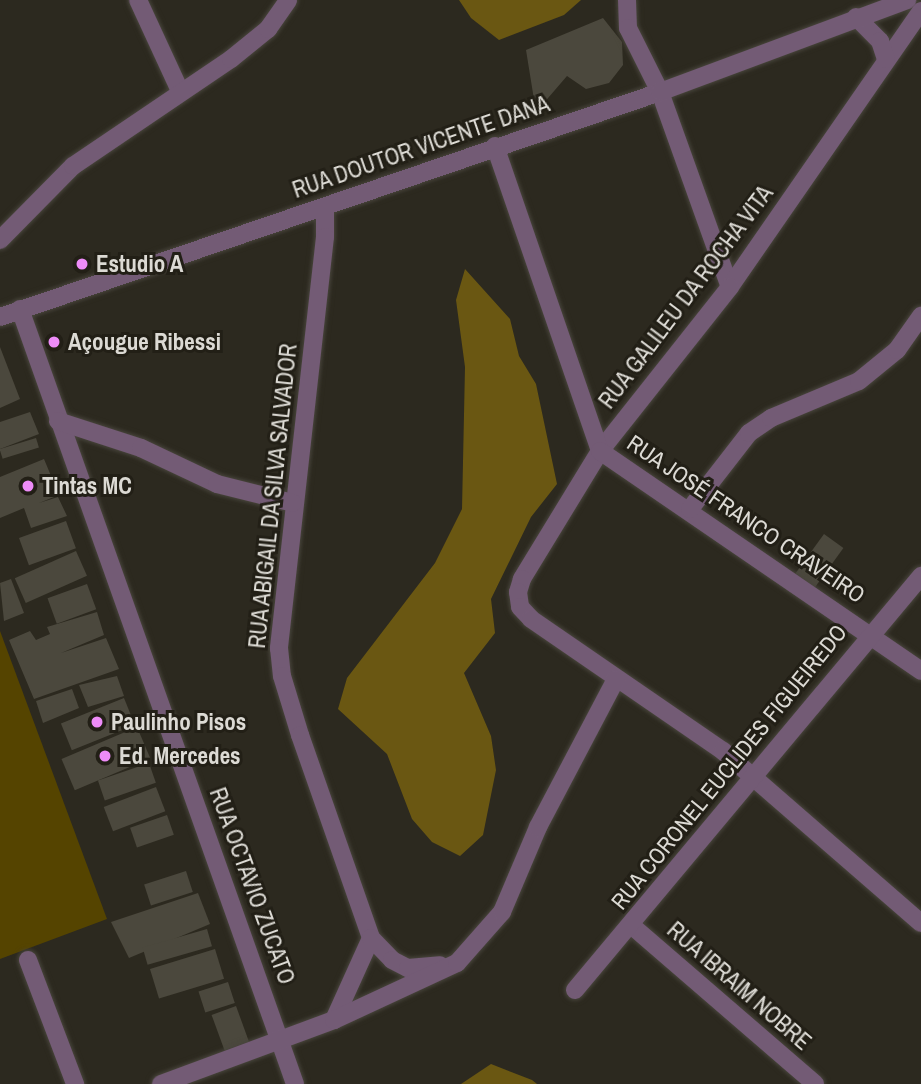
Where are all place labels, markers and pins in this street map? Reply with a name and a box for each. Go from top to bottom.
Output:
place label: Estudio A [96,250,184,278]
marker: Estudio A [74,256,90,272]
place label: Açougue Ribessi [68,328,221,356]
marker: Açougue Ribessi [46,334,62,350]
place label: Tintas MC [42,472,132,500]
marker: Tintas MC [20,478,36,494]
place label: Paulinho Pisos [111,708,246,736]
marker: Paulinho Pisos [89,714,105,730]
place label: Ed. Mercedes [119,742,241,770]
marker: Ed. Mercedes [97,748,113,764]

